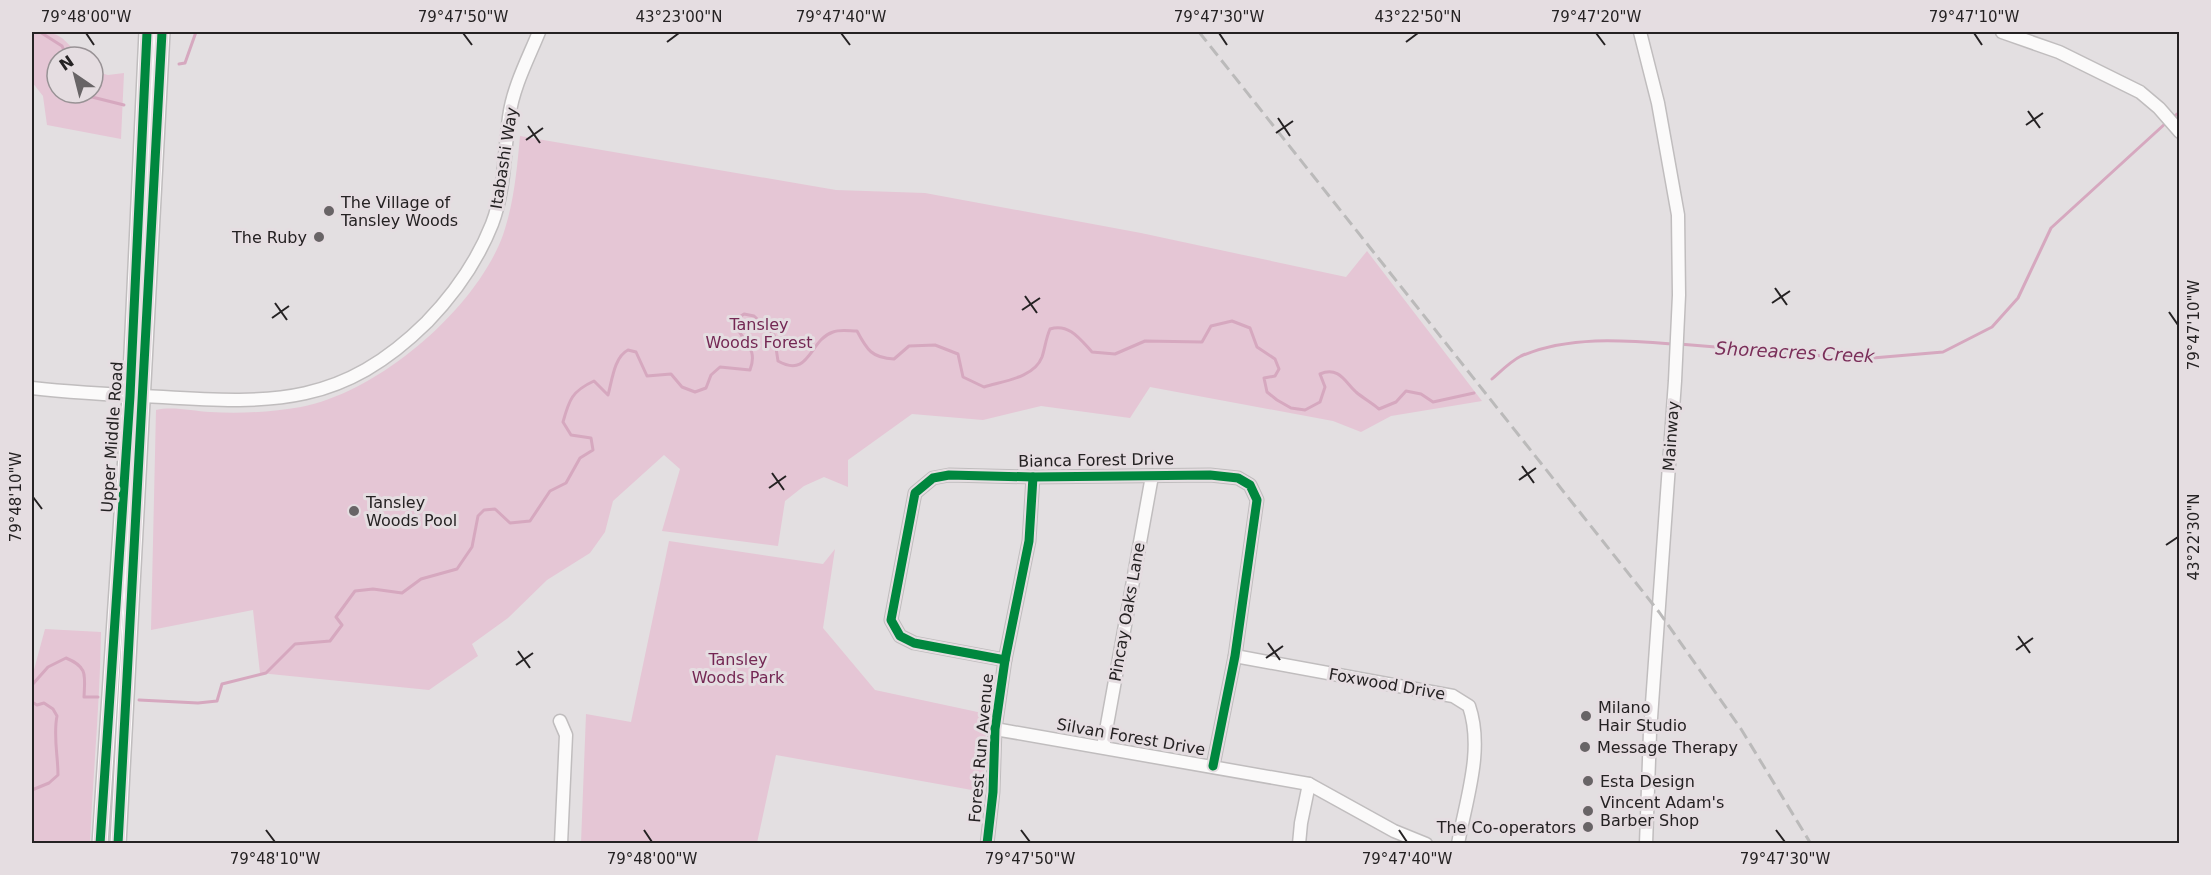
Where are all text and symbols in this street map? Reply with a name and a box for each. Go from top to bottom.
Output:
text: 79°48'00"W [41,8,131,26]
text: 79°47'50"W [418,8,508,26]
text: 43°23'00"N [635,8,723,26]
text: 79°47'40"W [796,8,886,26]
text: 79°47'30"W [1174,8,1264,26]
text: 43°22'50"N [1374,8,1462,26]
text: 79°47'20"W [1551,8,1641,26]
text: 79°47'10"W [1929,8,2019,26]
north arrow [45,45,105,105]
text: N [56,52,78,75]
street label: Itabashi Way [487,106,521,210]
place label: The Village of Tansley Woods [340,193,458,230]
marker: The Village of Tansley Woods [322,204,336,218]
place label: The Ruby [231,228,307,247]
marker: The Ruby [312,230,326,244]
text: 79°47'10"W [2185,280,2203,370]
park label: Tansley Woods Forest [705,315,813,352]
water label: Shoreacres Creek [1715,337,1877,367]
street label: Upper Middle Road [97,361,127,513]
street label: Mainway [1659,400,1683,472]
street label: Bianca Forest Drive [1018,449,1174,471]
text: 79°48'10"W [7,452,25,542]
place label: Tansley Woods Pool [365,493,457,530]
text: 43°22'30"N [2185,493,2203,581]
marker: Tansley Woods Pool [347,504,361,518]
street label: Pincay Oaks Lane [1105,541,1149,683]
park label: Tansley Woods Park [692,650,785,687]
street label: Foxwood Drive [1327,664,1447,704]
street label: Forest Run Avenue [965,673,997,823]
place label: Milano Hair Studio [1598,698,1687,735]
marker: Milano Hair Studio [1579,709,1593,723]
street label: Silvan Forest Drive [1055,715,1207,759]
place label: Message Therapy [1597,738,1738,757]
marker: Message Therapy [1578,740,1592,754]
place label: Esta Design [1600,772,1695,791]
marker: Esta Design [1581,774,1595,788]
place label: Vincent Adam's Barber Shop [1600,793,1724,830]
marker: Vincent Adam's Barber Shop [1581,804,1595,818]
place label: The Co-operators [1436,818,1576,837]
marker: The Co-operators [1581,820,1595,834]
text: 79°48'10"W [230,850,320,868]
text: 79°48'00"W [607,850,697,868]
text: 79°47'50"W [985,850,1075,868]
text: 79°47'40"W [1362,850,1452,868]
text: 79°47'30"W [1740,850,1830,868]

